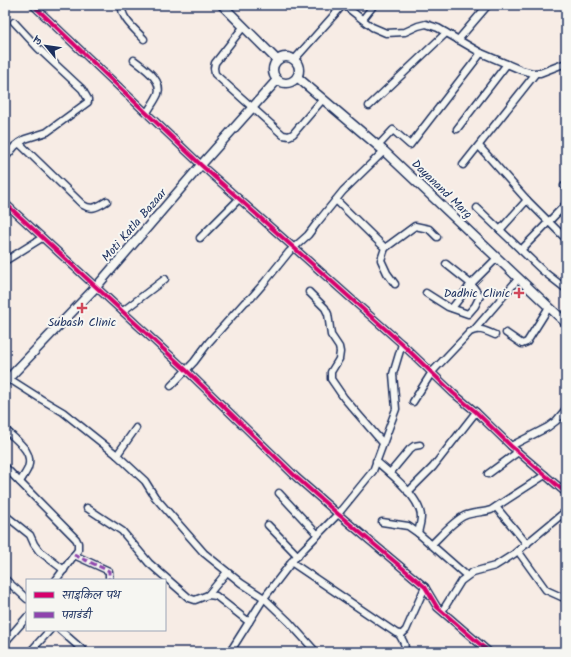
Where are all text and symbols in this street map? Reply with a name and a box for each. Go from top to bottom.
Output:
north arrow [26,26,66,66]
text: उ [29,32,49,49]
street label: Dayanand Marg [407,155,477,224]
street label: Moti Katla Bazaar [97,184,172,266]
place label: Dadhic Clinic [444,284,510,303]
marker: Dadhic Clinic [513,287,525,299]
marker: Subash Clinic [76,302,88,314]
place label: Subash Clinic [48,313,116,332]
legend [26,579,166,631]
text: साइकिल पथ [62,586,123,605]
text: पगडंडी [61,606,94,625]

